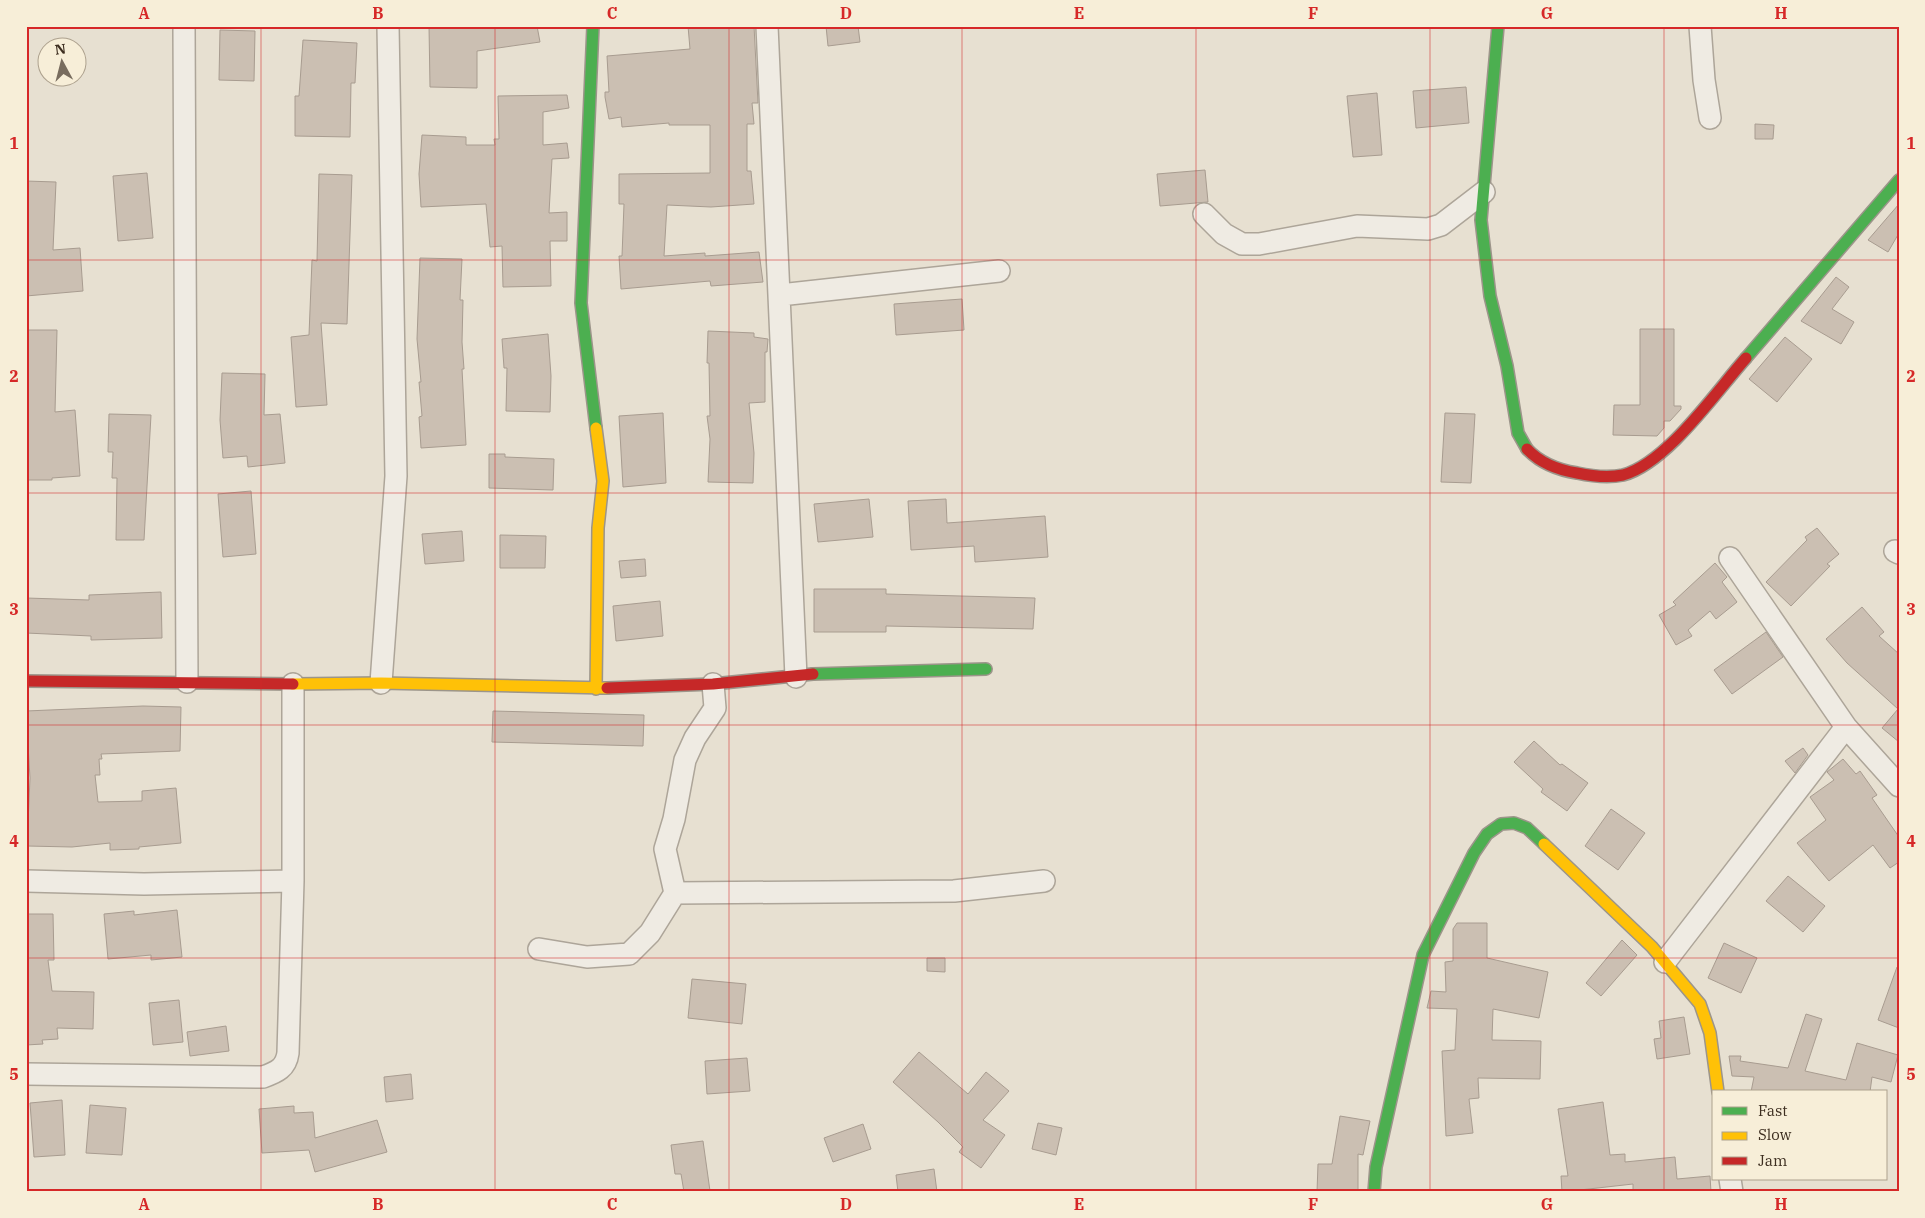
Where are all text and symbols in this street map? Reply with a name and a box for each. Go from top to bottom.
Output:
text: A [138,3,150,23]
text: B [372,3,384,23]
text: C [607,3,617,23]
text: D [840,3,852,23]
text: E [1074,3,1084,23]
text: F [1308,3,1318,23]
text: G [1541,3,1553,23]
text: H [1775,3,1788,23]
north arrow [38,38,88,88]
text: N [54,39,67,59]
text: 1 [9,133,19,153]
text: 1 [1906,133,1916,153]
text: 2 [9,366,19,386]
text: 2 [1906,366,1916,386]
text: 3 [9,599,19,619]
text: 3 [1906,599,1916,619]
text: 4 [9,831,19,851]
text: 4 [1906,831,1916,851]
text: 5 [9,1064,19,1084]
text: 5 [1906,1064,1916,1084]
legend [1712,1090,1888,1180]
text: Fast [1758,1101,1788,1120]
text: Slow [1758,1125,1792,1144]
text: Jam [1758,1151,1787,1170]
text: A [138,1194,150,1214]
text: B [372,1194,384,1214]
text: C [607,1194,617,1214]
text: D [840,1194,852,1214]
text: E [1074,1194,1084,1214]
text: F [1308,1194,1318,1214]
text: G [1541,1194,1553,1214]
text: H [1775,1194,1788,1214]

